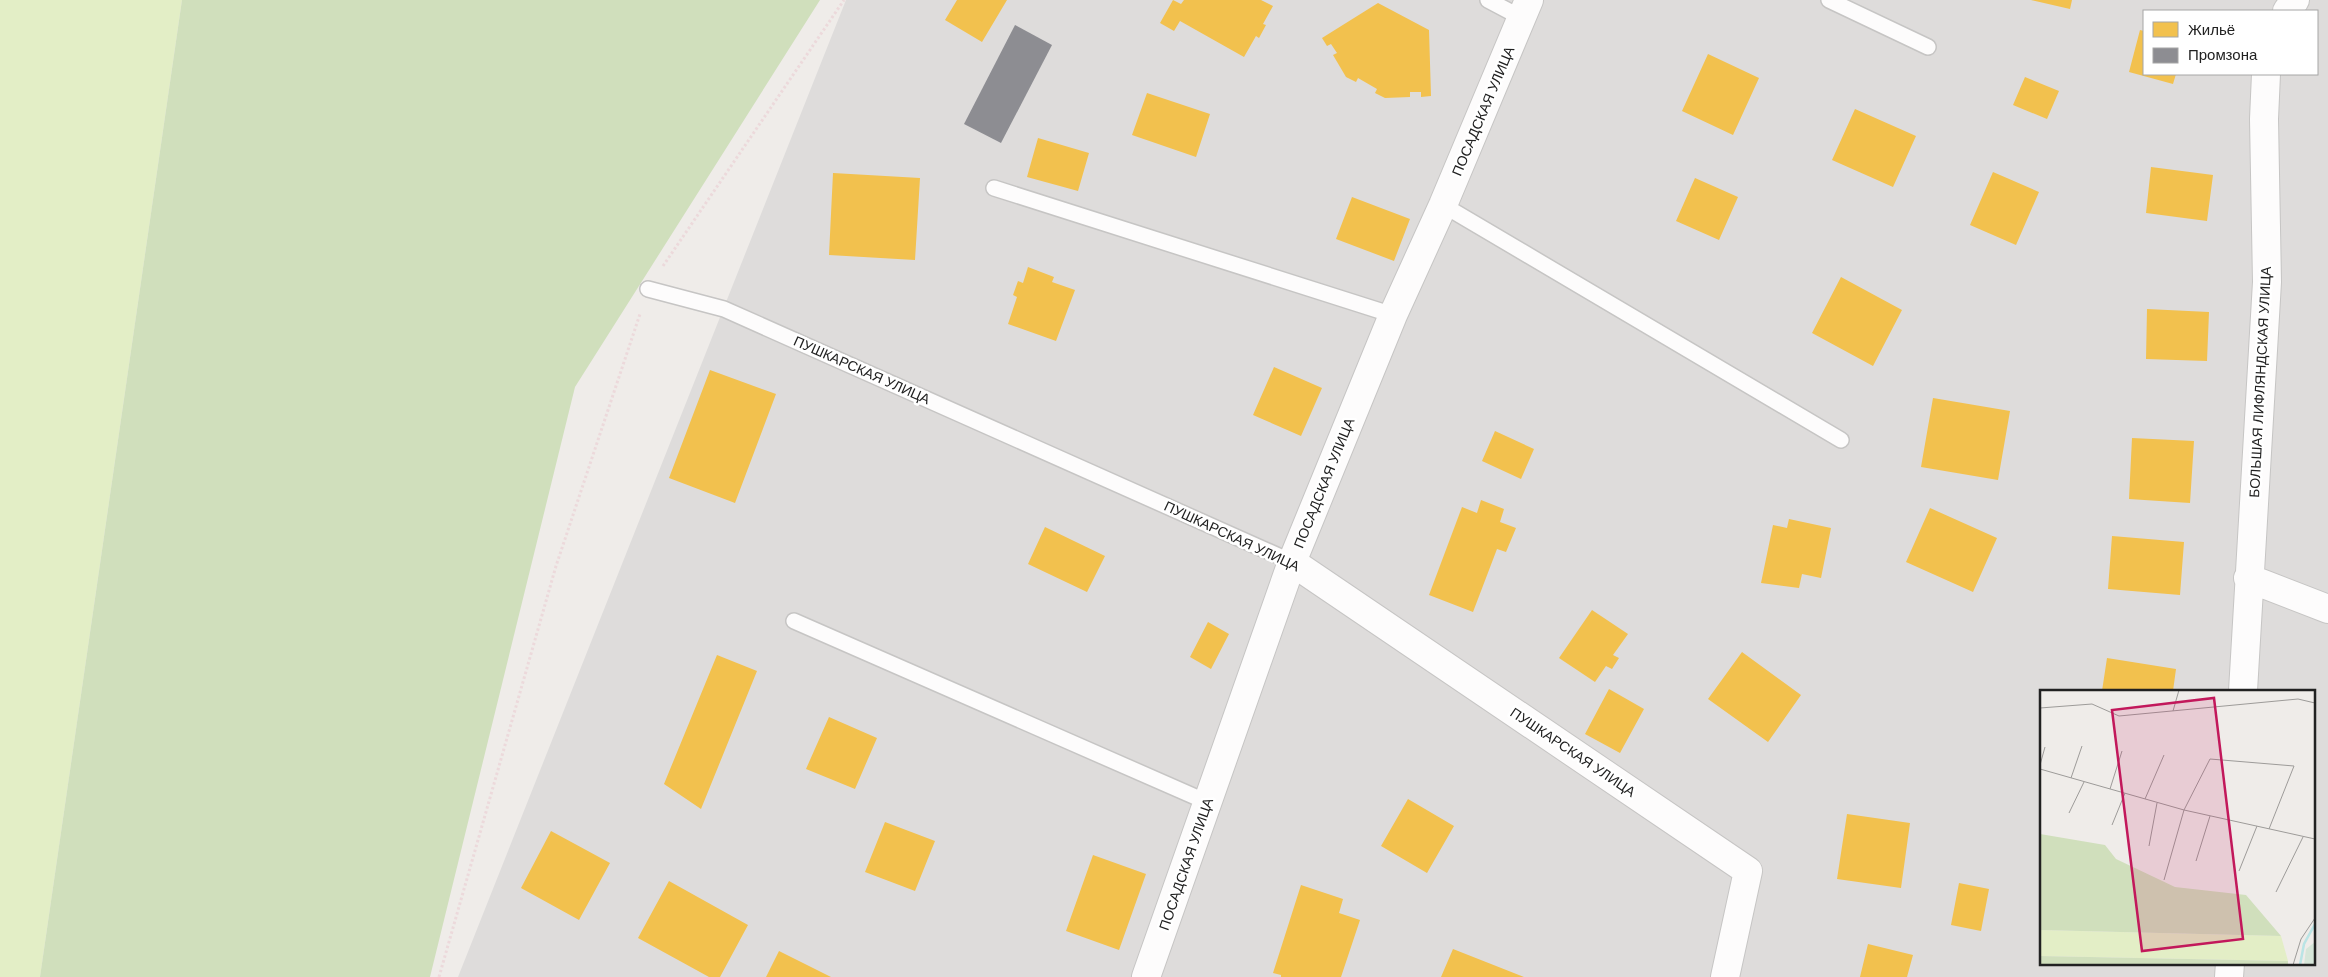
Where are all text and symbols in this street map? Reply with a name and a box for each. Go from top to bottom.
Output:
legend [2143,10,2318,75]
text: Жильё [2188,21,2235,38]
street label: ПОСАДСКАЯ УЛИЦА [1448,43,1518,178]
text: Промзона [2188,46,2258,63]
street label: БОЛЬШАЯ ЛИФЛЯНДСКАЯ УЛИЦА [2246,265,2274,498]
street label: ПУШКАРСКАЯ УЛИЦА [791,333,933,408]
street label: ПОСАДСКАЯ УЛИЦА [1291,415,1358,550]
street label: ПУШКАРСКАЯ УЛИЦА [1162,498,1303,575]
inset map [2040,690,2316,964]
street label: ПУШКАРСКАЯ УЛИЦА [1507,704,1639,800]
street label: ПОСАДСКАЯ УЛИЦА [1156,795,1216,932]

